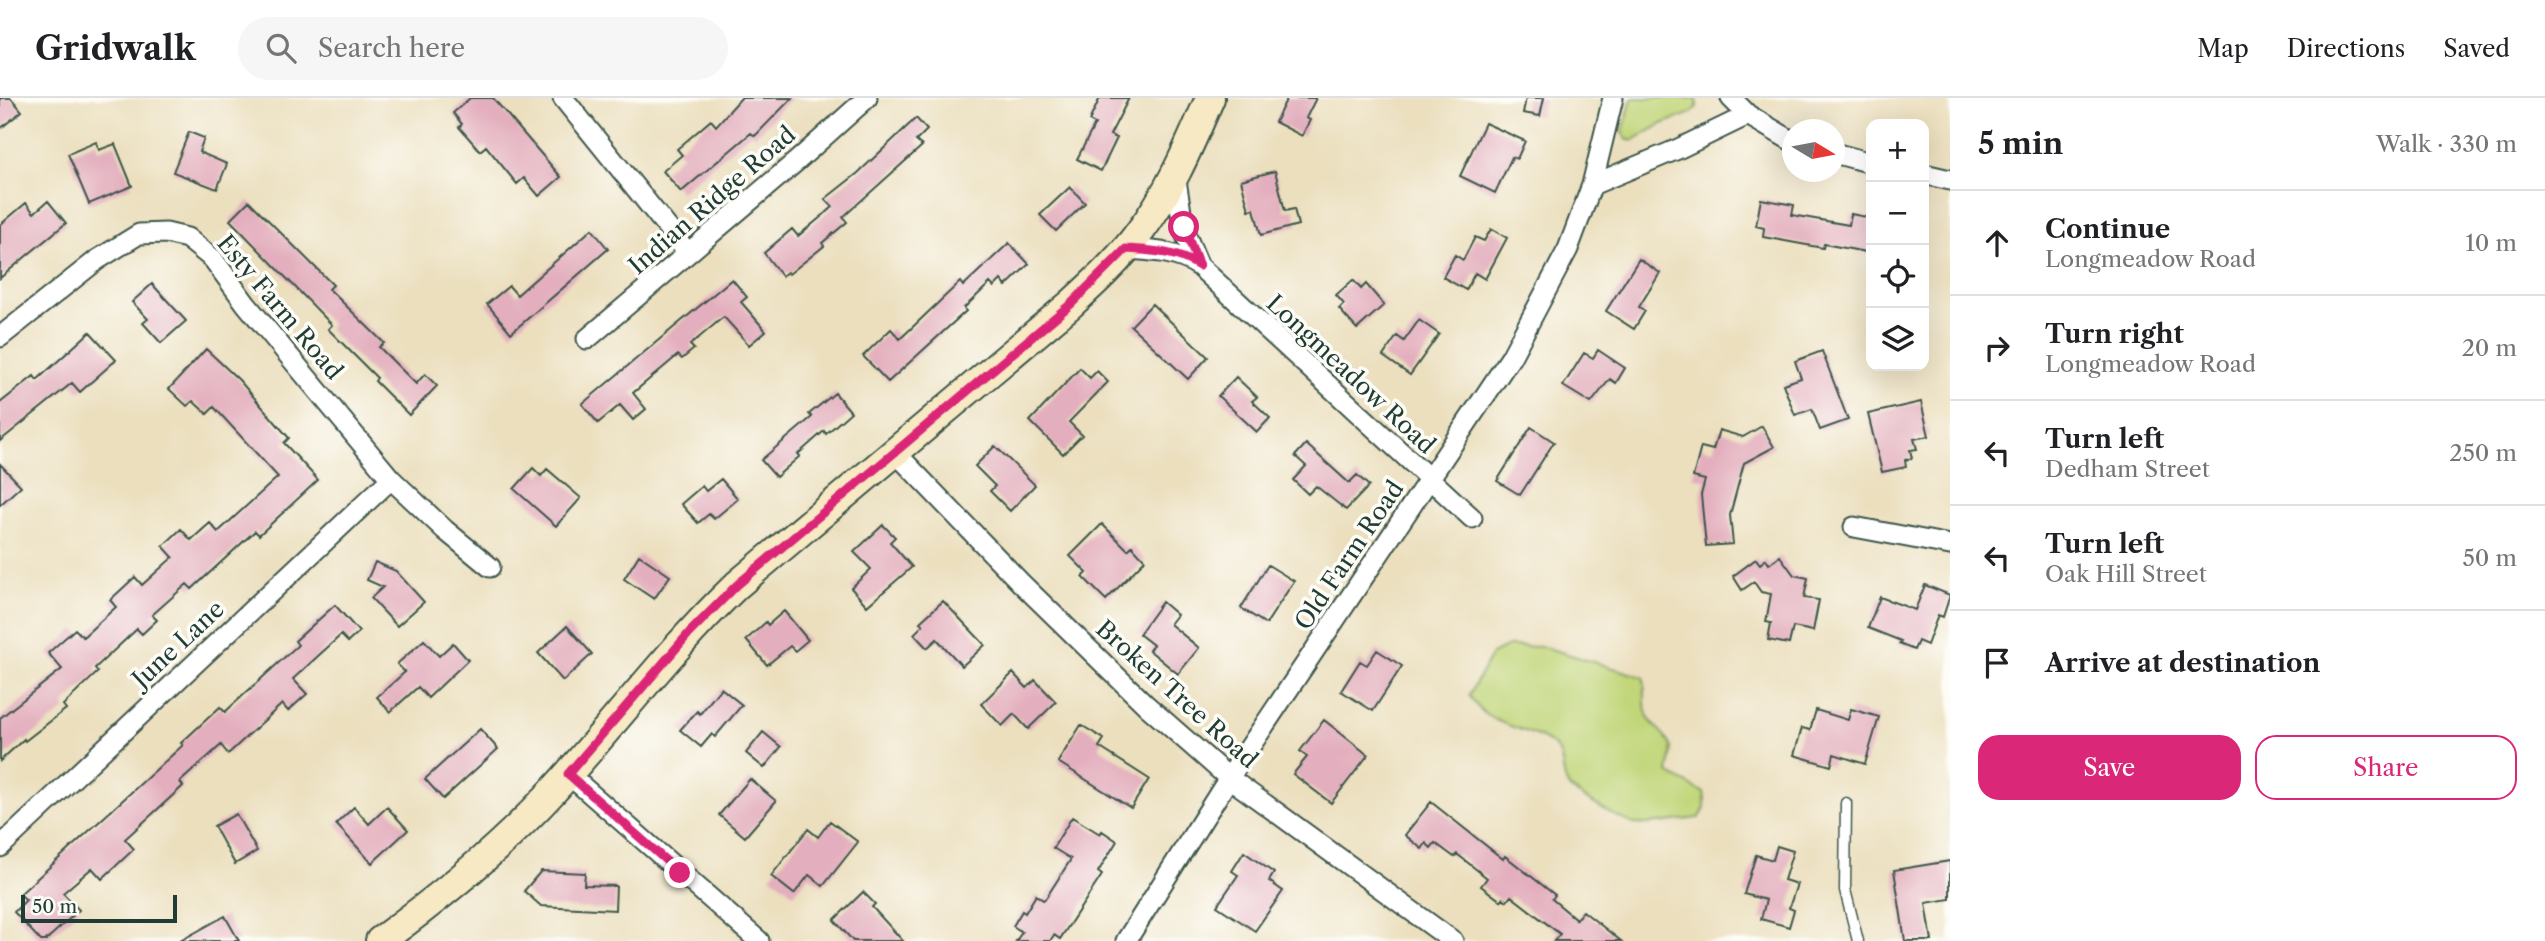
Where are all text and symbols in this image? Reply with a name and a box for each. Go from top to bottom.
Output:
search box [238,17,728,80]
text: Gridwalk [35,28,196,69]
icon: search [262,29,300,67]
text: Search here [318,32,465,64]
text: Map [2197,34,2249,63]
text: Directions [2287,34,2405,63]
text: Saved [2443,34,2510,63]
north arrow [1782,119,1845,182]
map controls [1866,119,1929,371]
button: + [1866,119,1929,182]
street label: Indian Ridge Road [623,120,802,280]
text: 5 min [1978,125,2063,162]
text: Walk · 330 m [2376,130,2517,158]
button: − [1866,182,1929,245]
route start [1168,211,1199,242]
text: Continue [2045,213,2170,245]
icon: ahead [1978,224,2016,262]
street label: Esty Farm Road [211,229,349,386]
text: 10 m [2465,229,2517,257]
button: locate [1866,245,1929,308]
text: Longmeadow Road [2045,245,2256,273]
street label: Longmeadow Road [1261,288,1442,460]
button: layers [1866,308,1929,371]
text: Turn right [2045,318,2184,350]
icon: right [1978,329,2016,367]
text: 20 m [2462,334,2517,362]
text: Longmeadow Road [2045,350,2256,378]
text: Turn left [2045,423,2164,455]
icon: left [1978,434,2016,472]
text: 250 m [2449,439,2517,467]
text: Dedham Street [2045,455,2210,483]
street label: Old Farm Road [1288,475,1410,635]
text: Turn left [2045,528,2164,560]
icon: left [1978,539,2016,577]
text: 50 m [2462,544,2517,572]
text: Oak Hill Street [2045,560,2207,588]
street label: June Lane [123,594,230,696]
street label: Broken Tree Road [1090,614,1264,774]
icon: arrive [1978,644,2016,682]
text: Arrive at destination [2045,647,2320,679]
button: Save [1978,735,2241,800]
button: Share [2255,735,2517,800]
route end [664,857,695,888]
scale bar [21,892,177,924]
text: 50 m [32,895,77,918]

